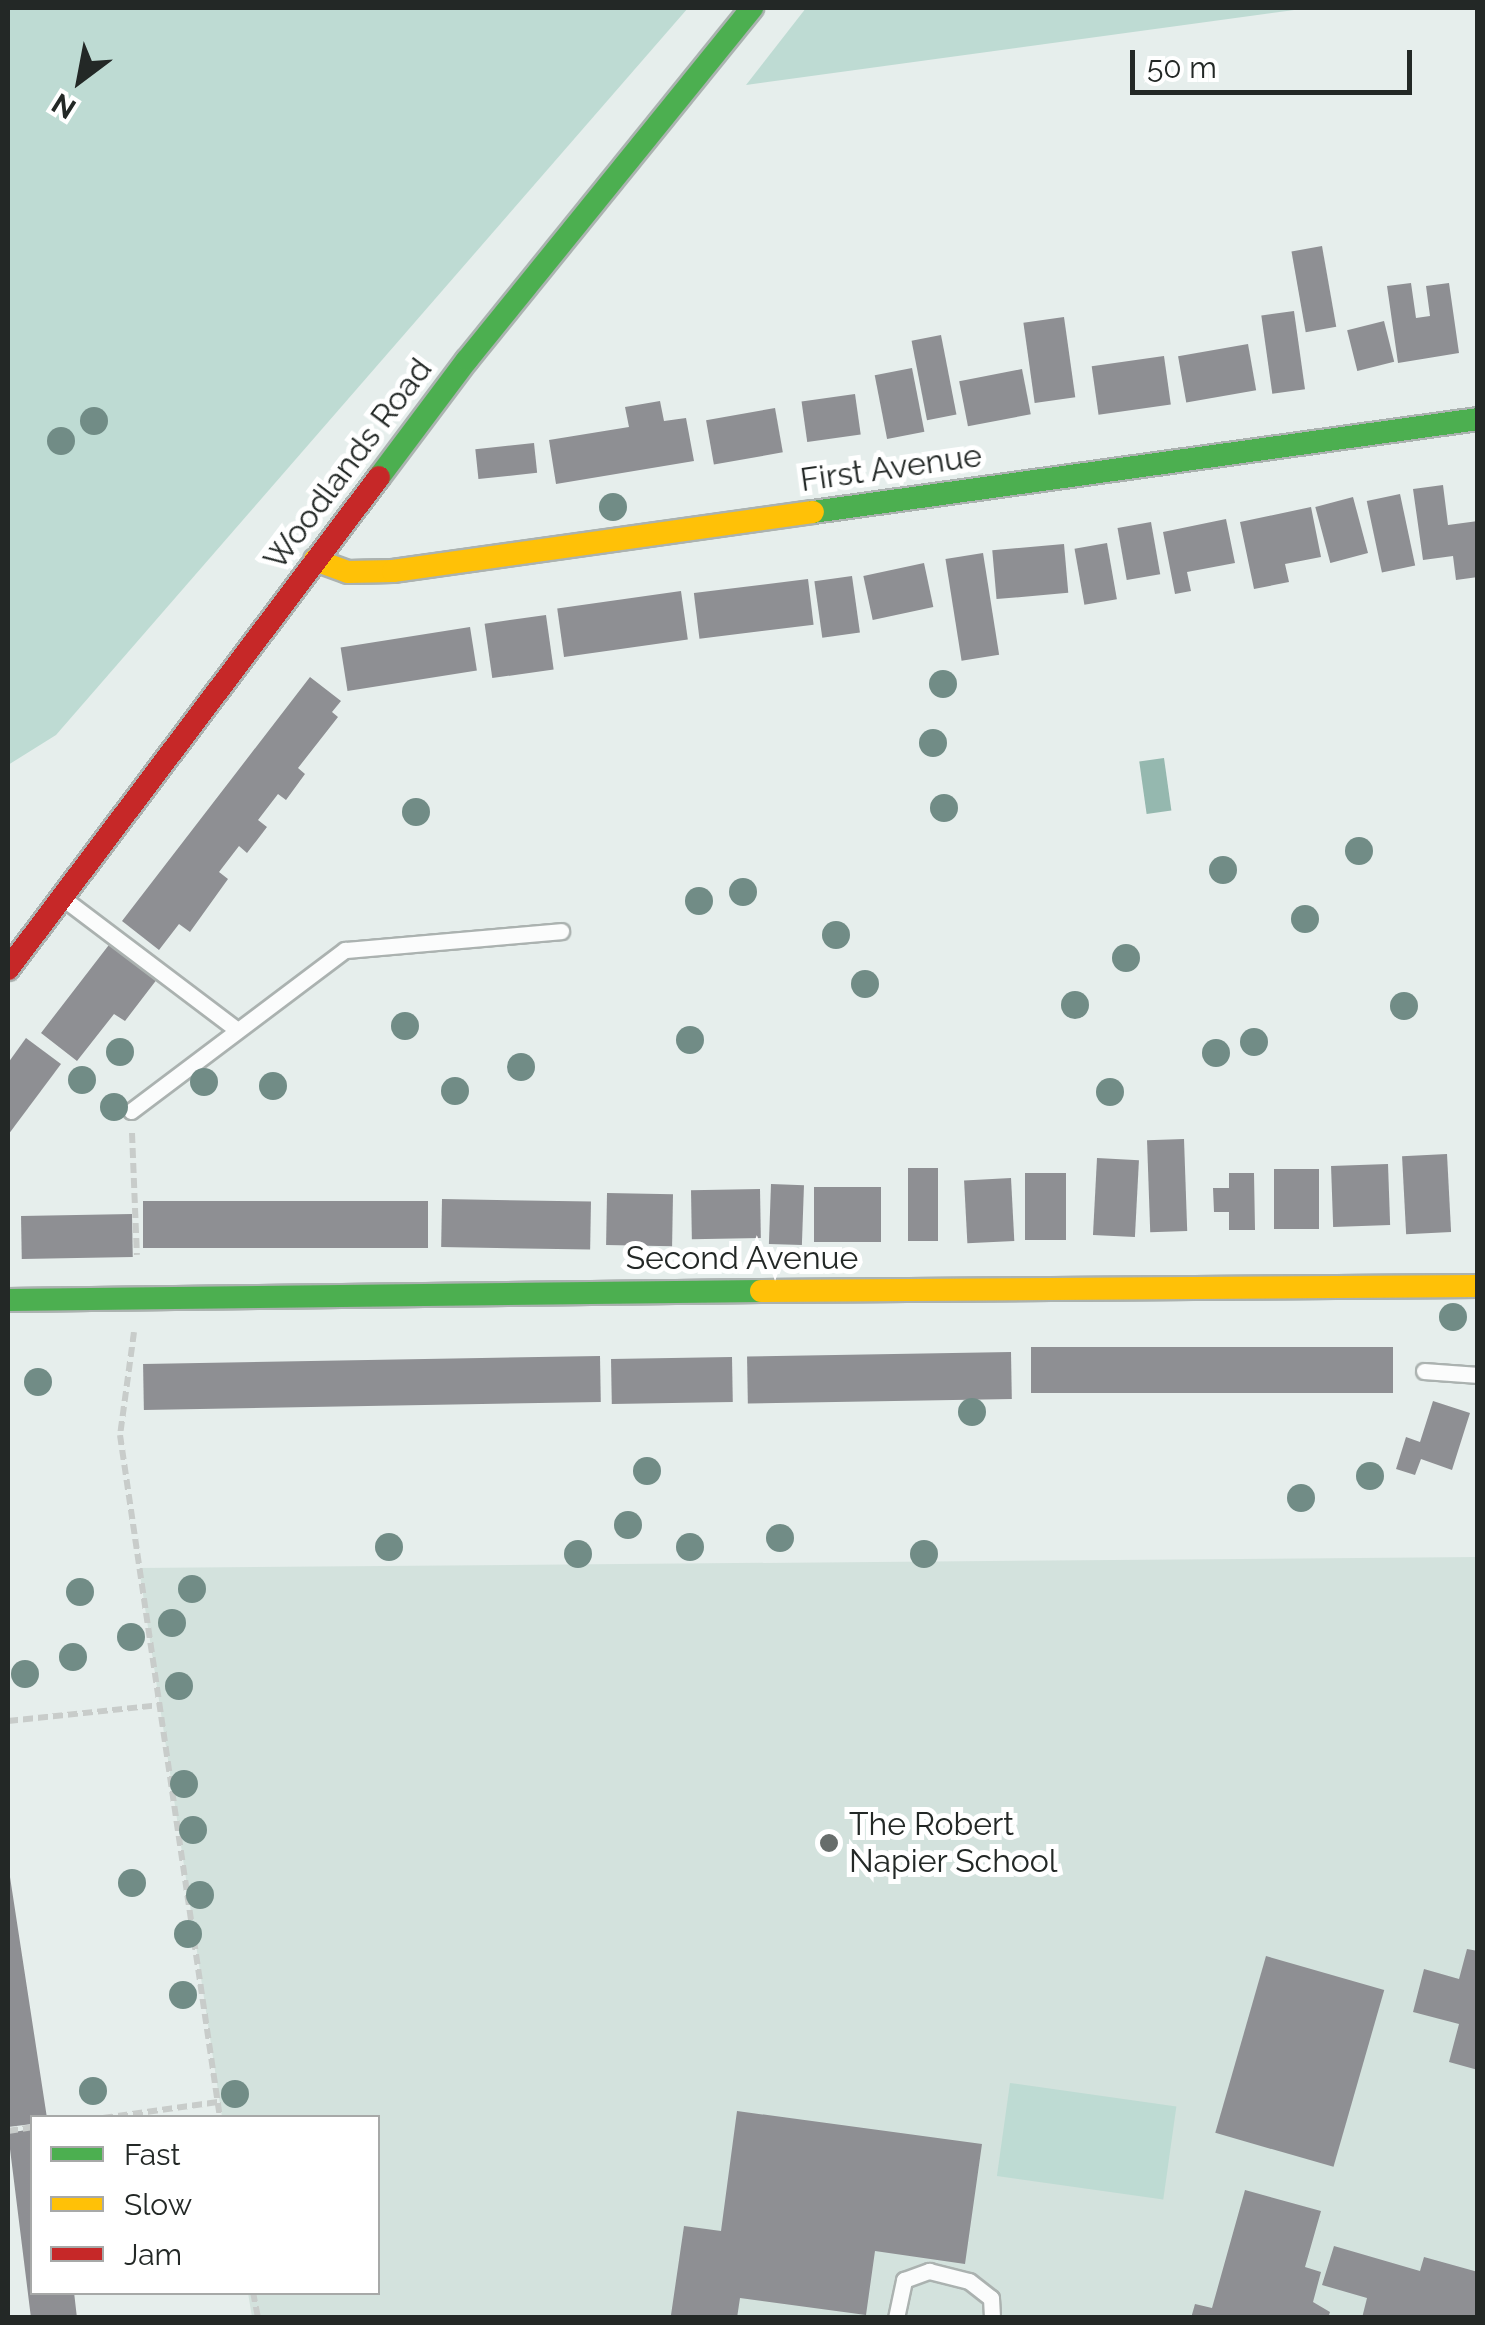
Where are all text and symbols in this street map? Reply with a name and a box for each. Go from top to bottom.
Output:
north arrow [30,30,130,130]
scale bar [1135,30,1418,92]
text: 50 m [1147,50,1217,85]
text: N [46,86,82,126]
street label: Woodlands Road [256,351,440,577]
street label: First Avenue [797,436,985,500]
street label: Second Avenue [625,1239,859,1277]
place label: The Robert Napier School [849,1806,1058,1881]
marker: The Robert Napier School [818,1832,840,1854]
legend [30,2115,380,2295]
text: Fast [124,2137,181,2172]
text: Slow [124,2187,192,2222]
text: Jam [124,2237,182,2272]

